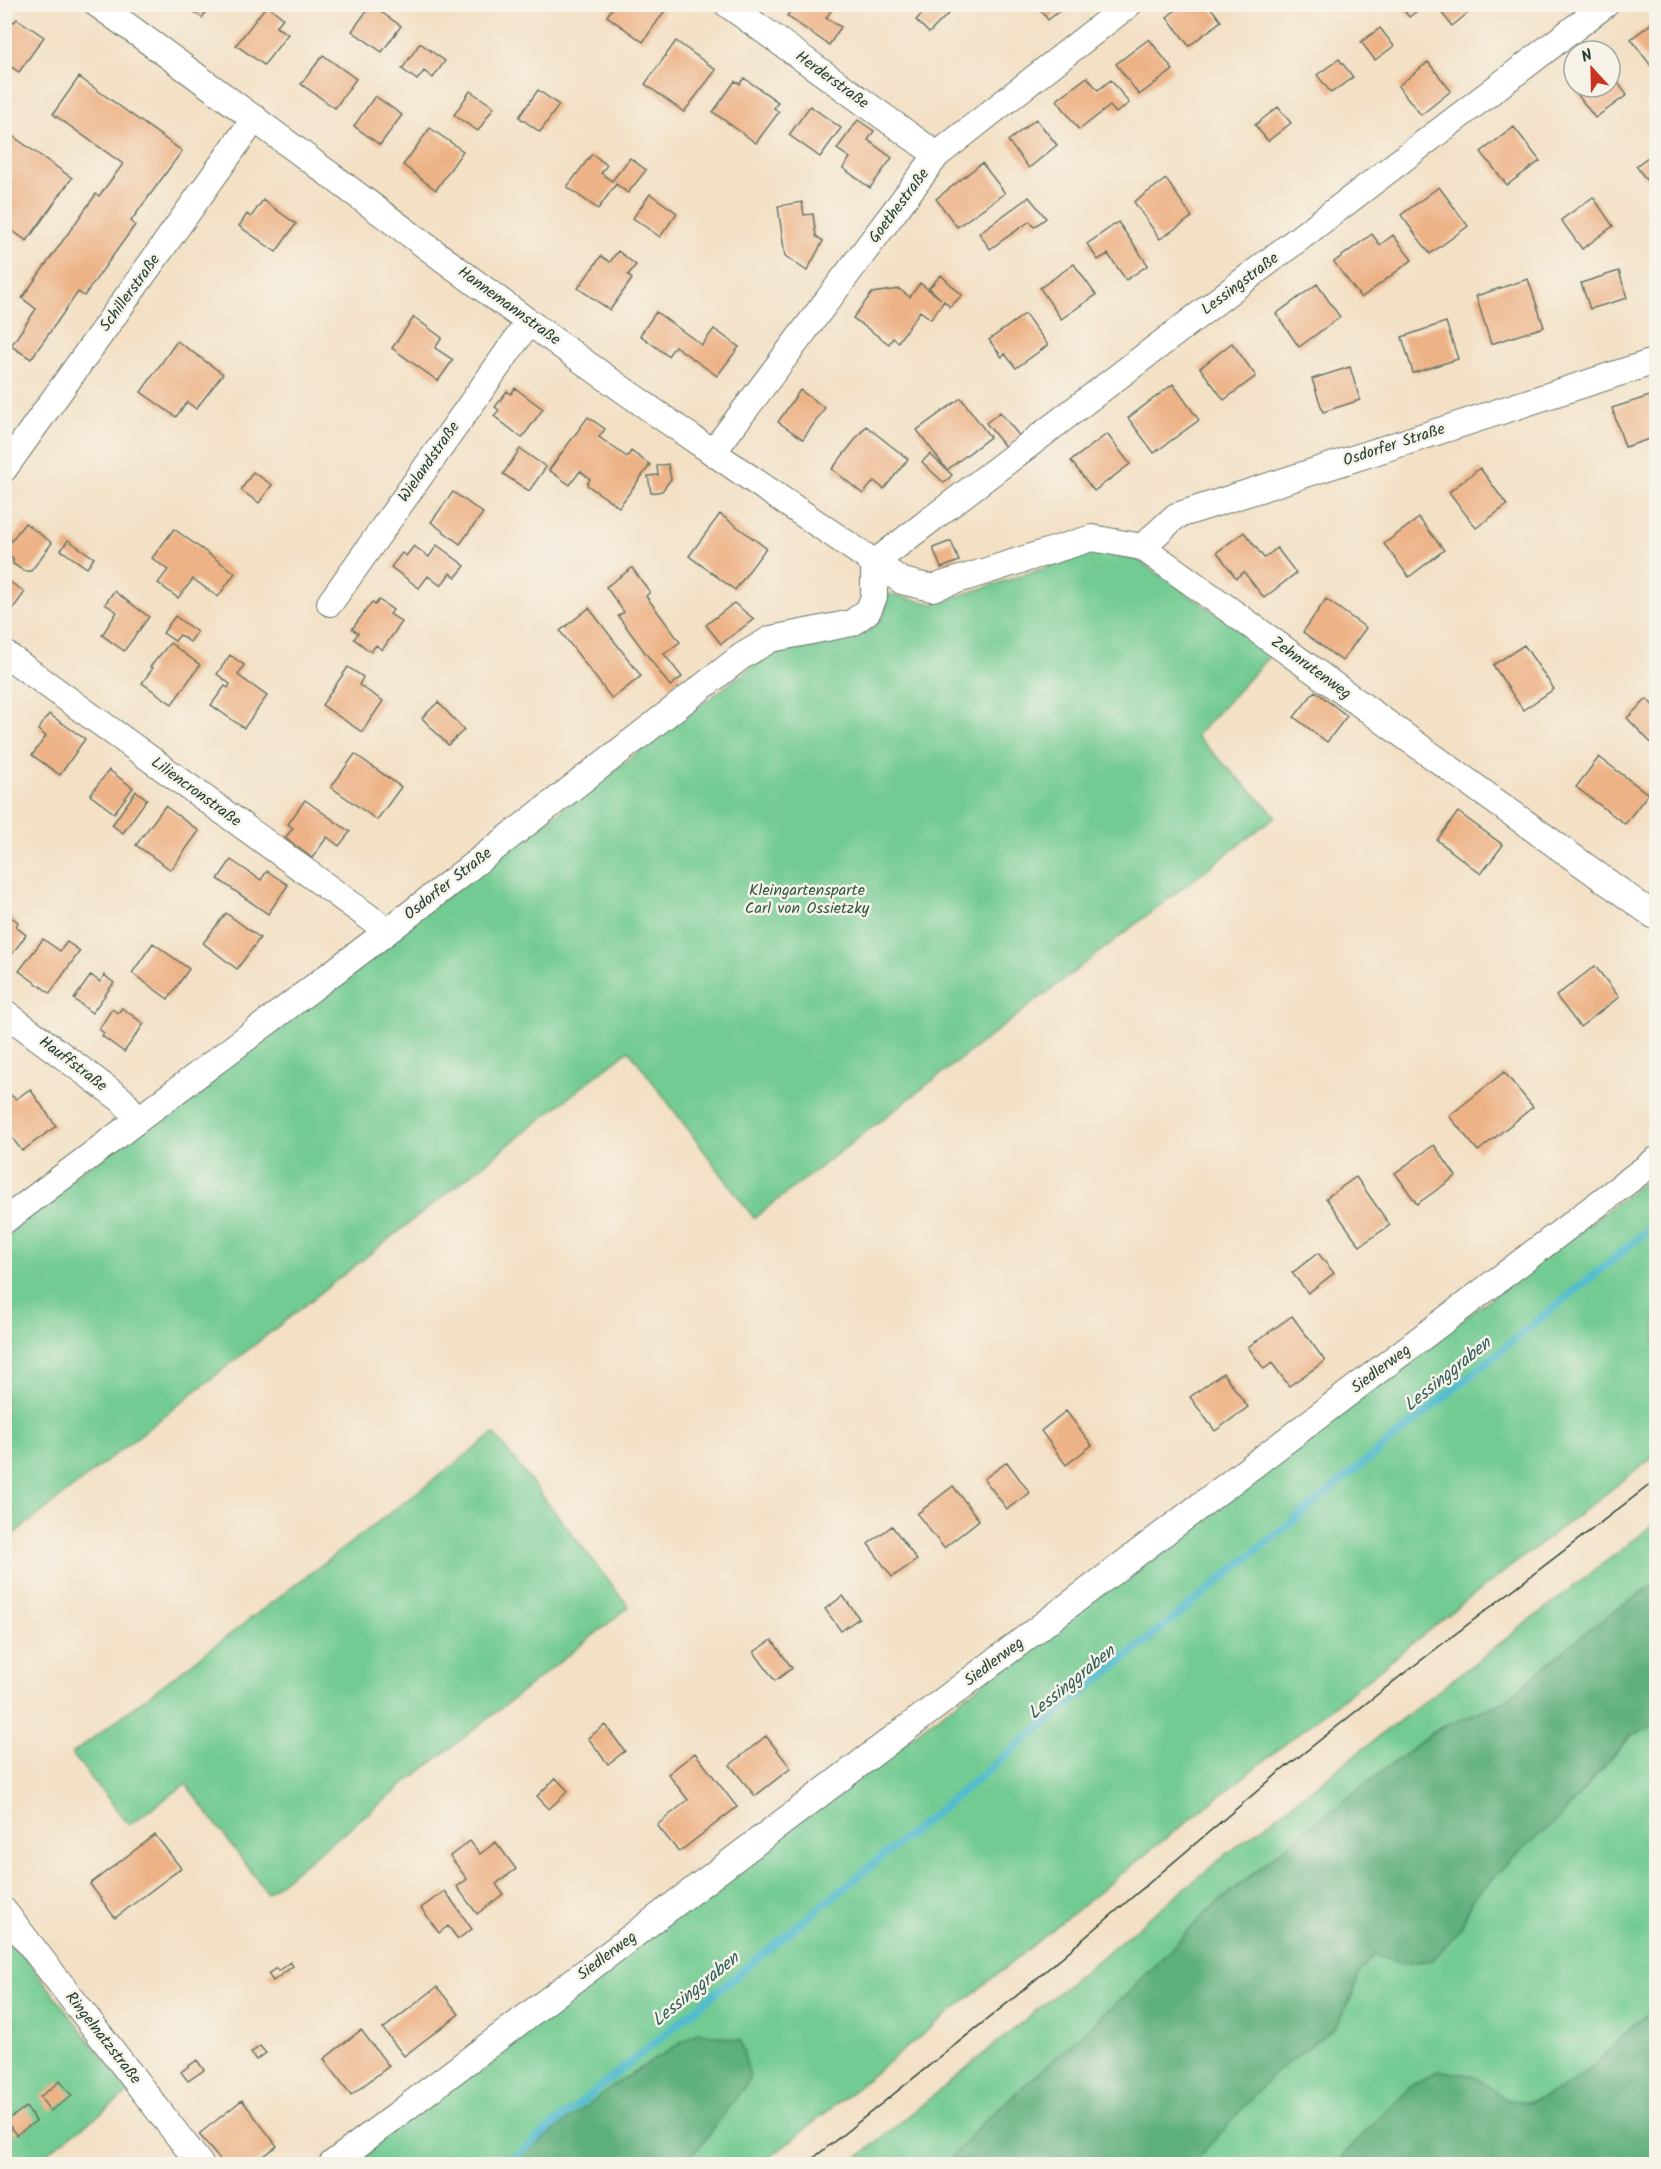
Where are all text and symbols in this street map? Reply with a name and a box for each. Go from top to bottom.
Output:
north arrow [1562,39,1622,99]
text: N [1578,43,1596,70]
street label: Herderstraße [790,45,874,115]
street label: Goethestraße [862,163,936,249]
street label: Lessingstraße [1196,246,1284,322]
street label: Schillerstraße [93,249,167,337]
street label: Hannemannstraße [452,260,566,352]
street label: Wielandstraße [392,416,466,508]
street label: Osdorfer Straße [1340,417,1448,473]
street label: Zehnrutenweg [1265,630,1357,706]
street label: Liliencronstraße [146,751,246,833]
street label: Osdorfer Straße [398,841,498,927]
park label: Kleingartensparte Carl von Ossietzky [745,878,870,921]
street label: Hauffstraße [33,1030,113,1098]
water label: Lessinggraben [1398,1330,1499,1420]
street label: Siedlerweg [1346,1338,1416,1400]
street label: Siedlerweg [959,1631,1029,1693]
water label: Lessinggraben [1022,1638,1123,1728]
street label: Siedlerweg [572,1925,642,1987]
water label: Lessinggraben [646,1945,747,2035]
street label: Ringelnatzstraße [59,1986,147,2090]

